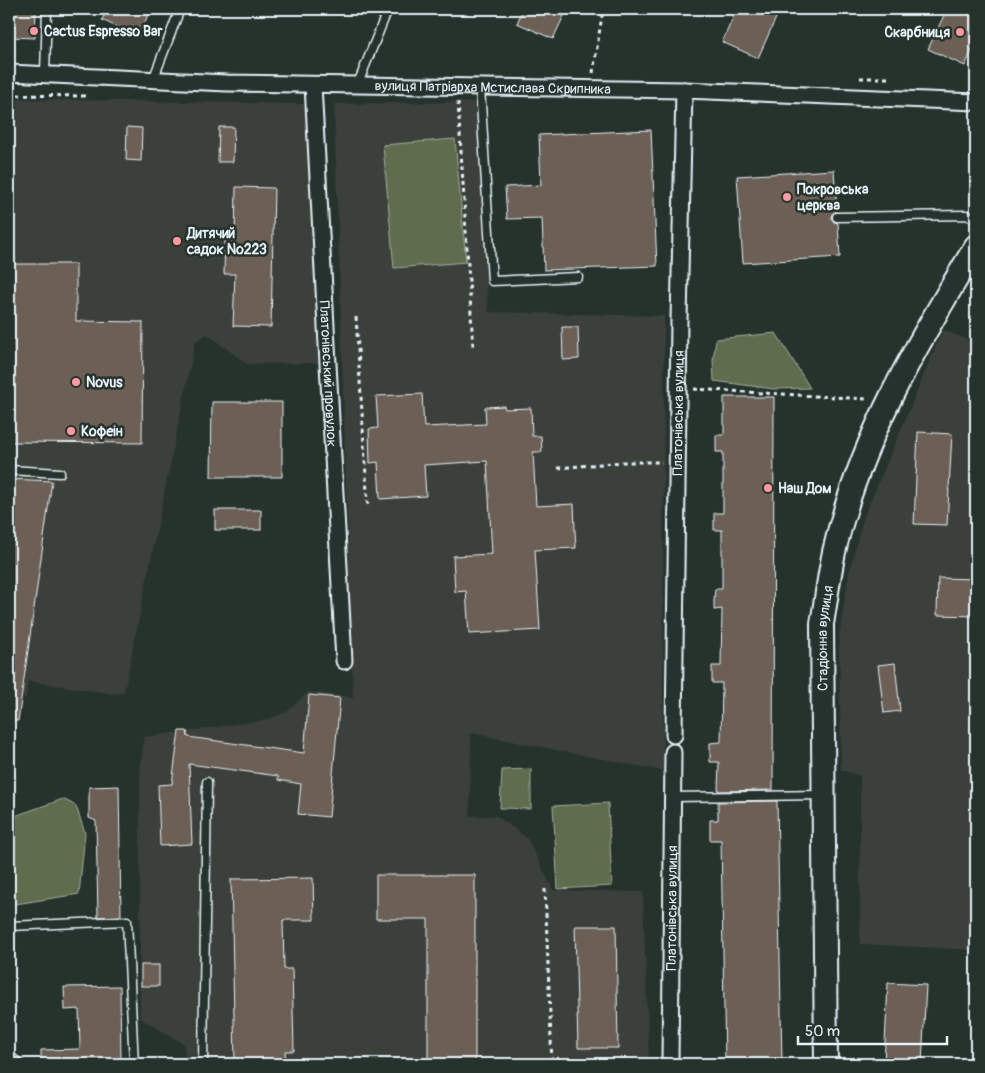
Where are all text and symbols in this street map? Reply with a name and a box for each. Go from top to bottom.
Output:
place label: Cactus Espresso Bar [44,23,164,40]
place label: Скарбниця [884,24,950,41]
marker: Cactus Espresso Bar [28,25,40,37]
marker: Скарбниця [954,26,966,38]
street label: вулиця Патріарха Мстислава Скрипника [375,77,611,98]
place label: Покровська церква [797,181,869,214]
marker: Покровська церква [781,191,793,203]
place label: Дитячий садок №223 [186,225,267,258]
marker: Дитячий садок №223 [171,235,183,247]
street label: Платонівський провулок [316,300,340,447]
street label: Платонівська вулиця [669,350,688,476]
place label: Novus [86,374,123,391]
marker: Novus [70,376,82,388]
place label: Кофеiн [81,423,123,440]
marker: Кофеiн [65,425,77,437]
place label: Наш Дом [778,480,831,497]
marker: Наш Дом [762,482,774,494]
street label: Стадіонна вулиця [814,584,837,691]
street label: Платонівська вулиця [663,845,681,971]
scale bar [798,1013,946,1045]
text: 50 m [805,1022,840,1041]

